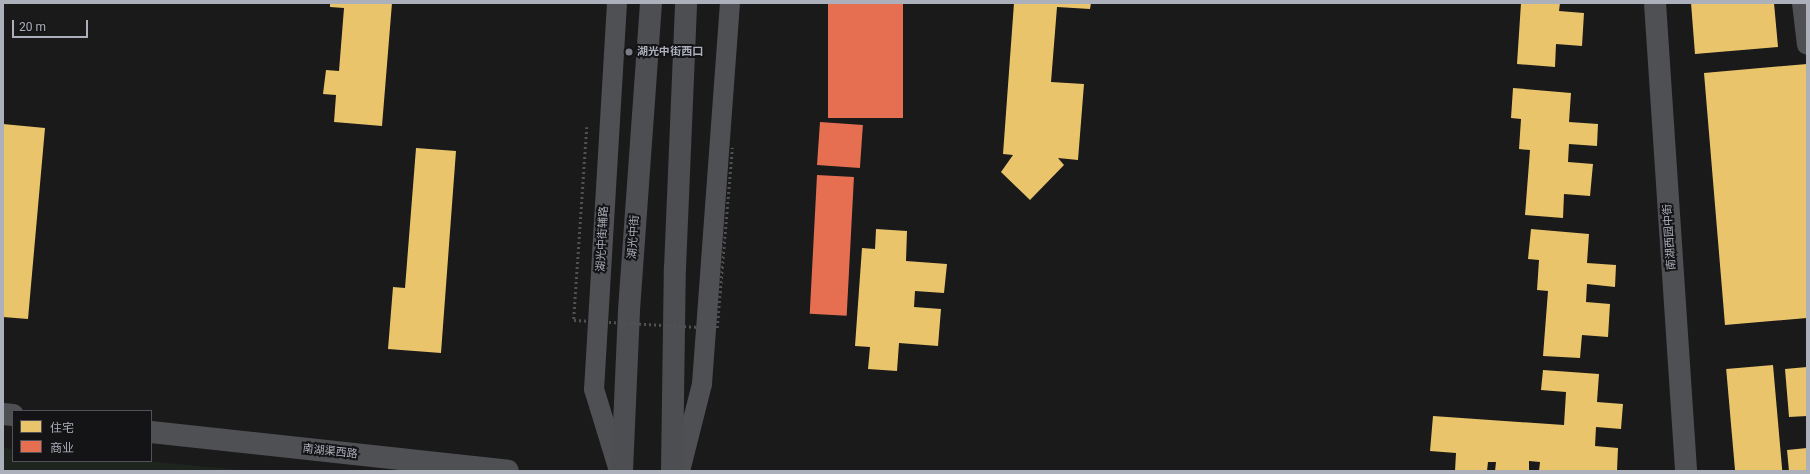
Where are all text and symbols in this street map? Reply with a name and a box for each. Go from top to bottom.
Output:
scale bar [14,12,90,38]
text: 20 m [19,20,46,34]
place label: 湖光中街西口 [637,45,703,59]
marker: 湖光中街西口 [624,47,634,57]
street label: 南湖西园中街 [1661,204,1679,270]
street label: 湖光中街辅路 [595,206,611,272]
street label: 湖光中街 [626,215,642,259]
legend [12,410,152,462]
text: 住宅 [50,421,74,435]
text: 商业 [50,441,74,455]
street label: 南湖渠西路 [302,443,358,461]

